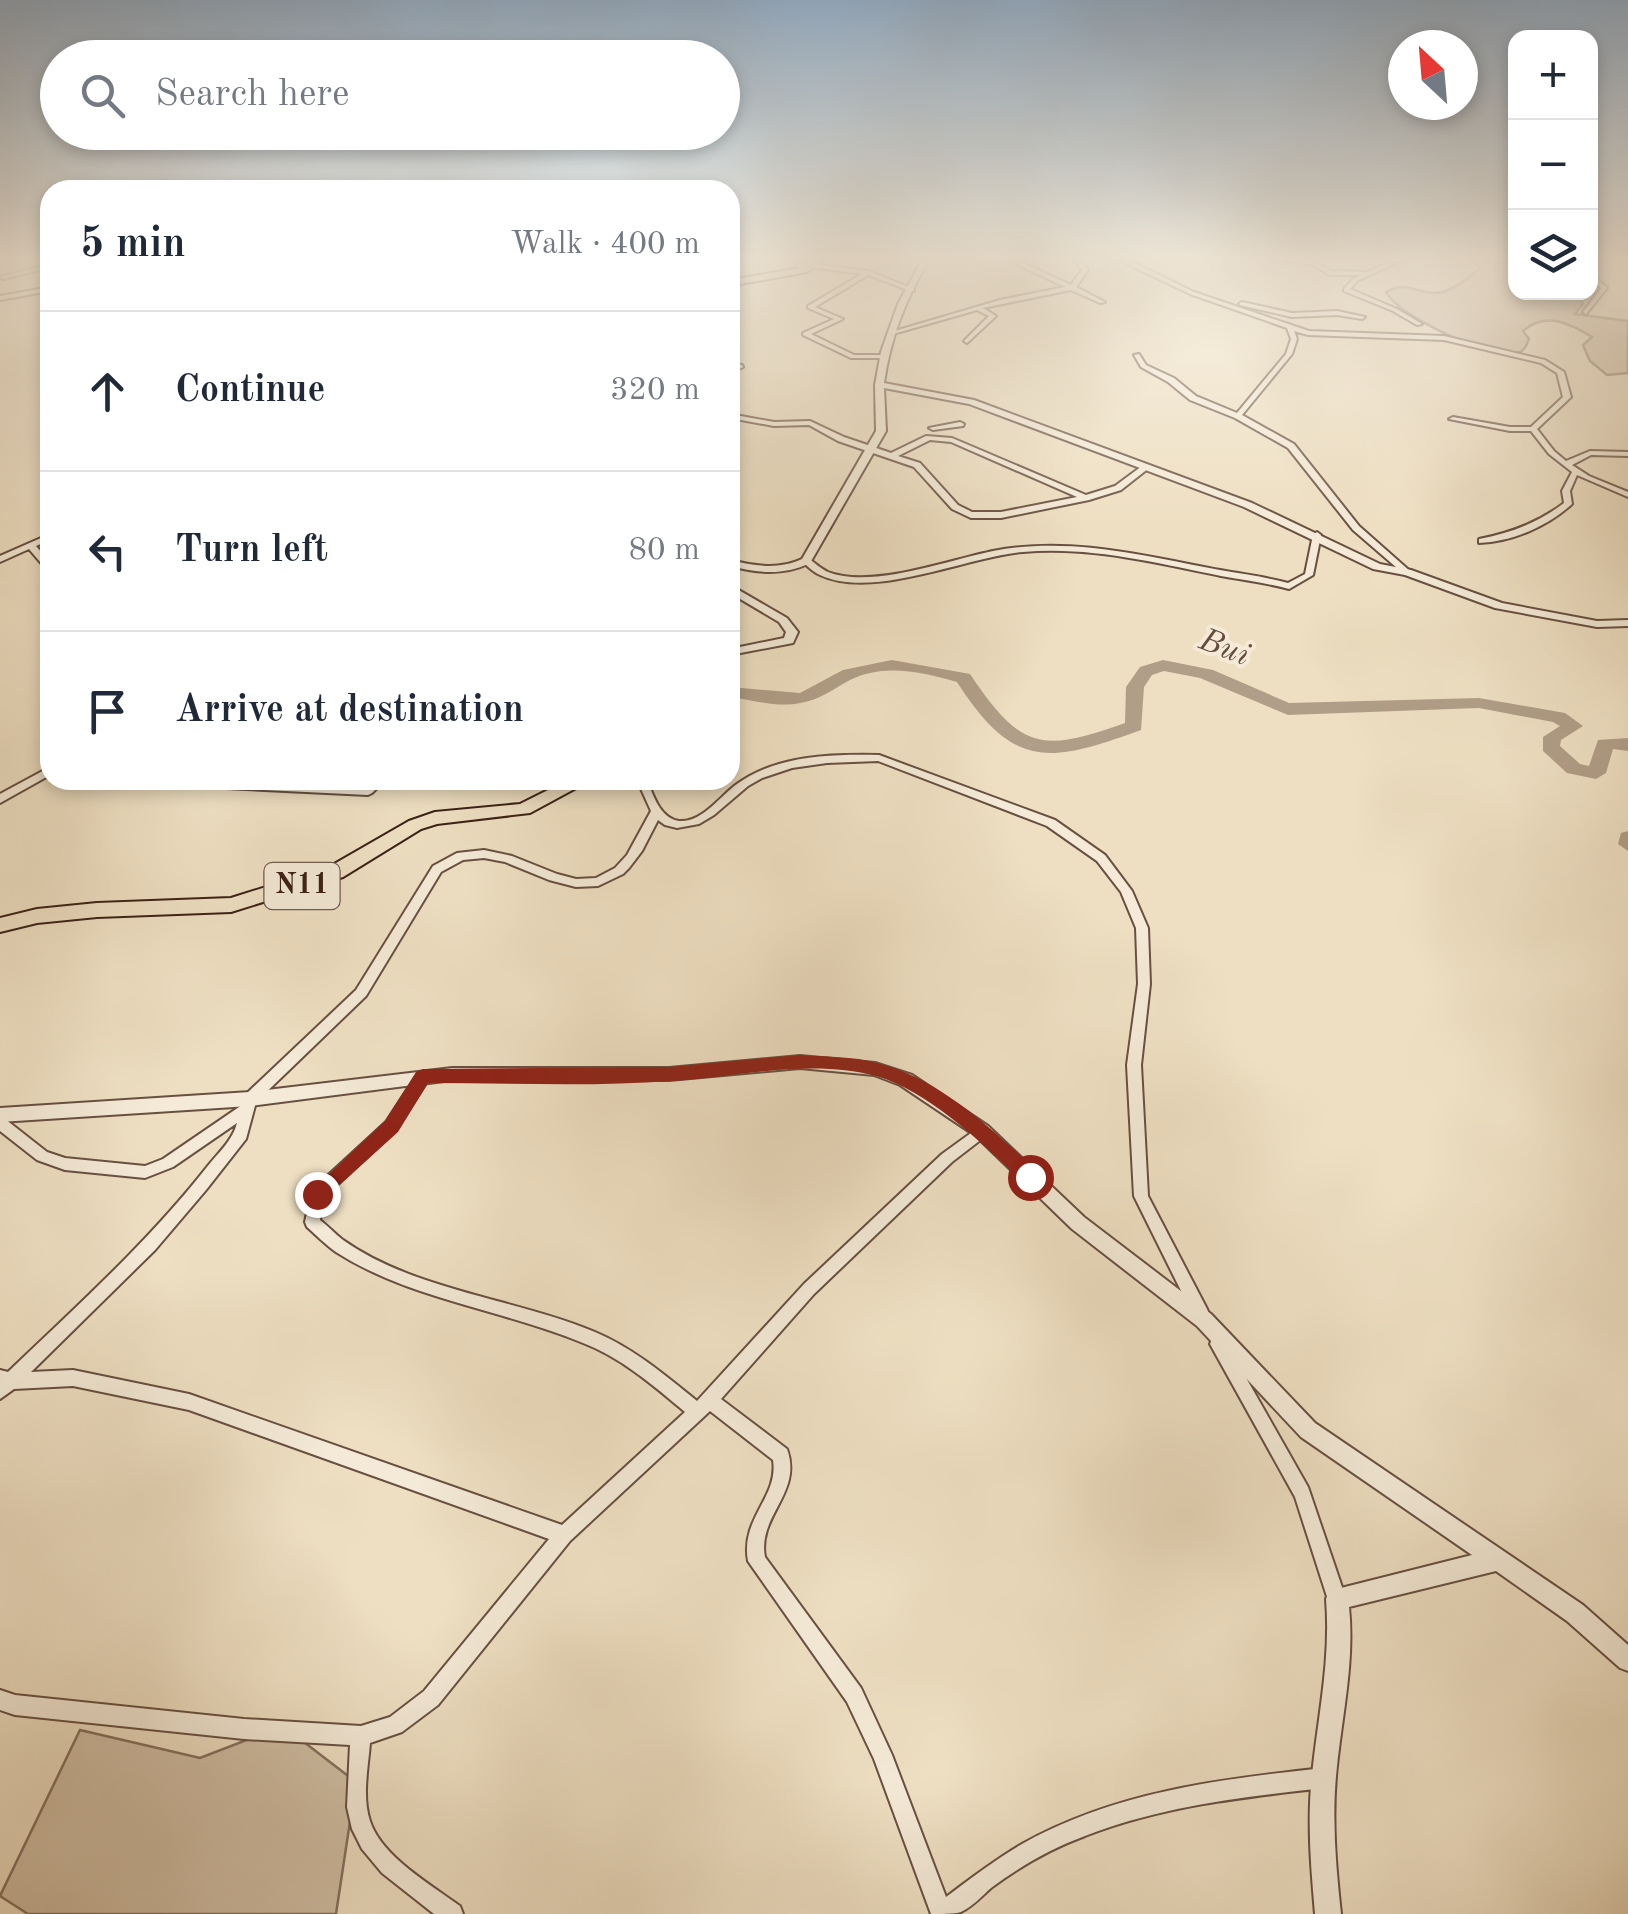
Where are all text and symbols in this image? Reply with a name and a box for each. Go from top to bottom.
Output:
north arrow [1388,30,1478,120]
map controls [1508,30,1598,300]
button: + [1508,30,1598,120]
search box [40,40,740,150]
icon: search [75,68,130,123]
text: Search here [155,76,350,114]
button: − [1508,120,1598,210]
button: layers [1508,210,1598,300]
text: 5 min [80,224,186,266]
text: Walk · 400 m [510,229,700,261]
icon: ahead [80,364,135,419]
text: Continue [175,372,325,410]
text: 320 m [610,375,700,407]
icon: left [80,524,135,579]
text: Turn left [175,532,328,570]
text: 80 m [629,535,700,567]
water label: Bui [1193,625,1254,673]
icon: arrive [80,684,135,739]
text: Arrive at destination [175,692,524,730]
road number: N11 [264,863,340,909]
route start [1008,1155,1054,1201]
route end [295,1172,341,1218]

